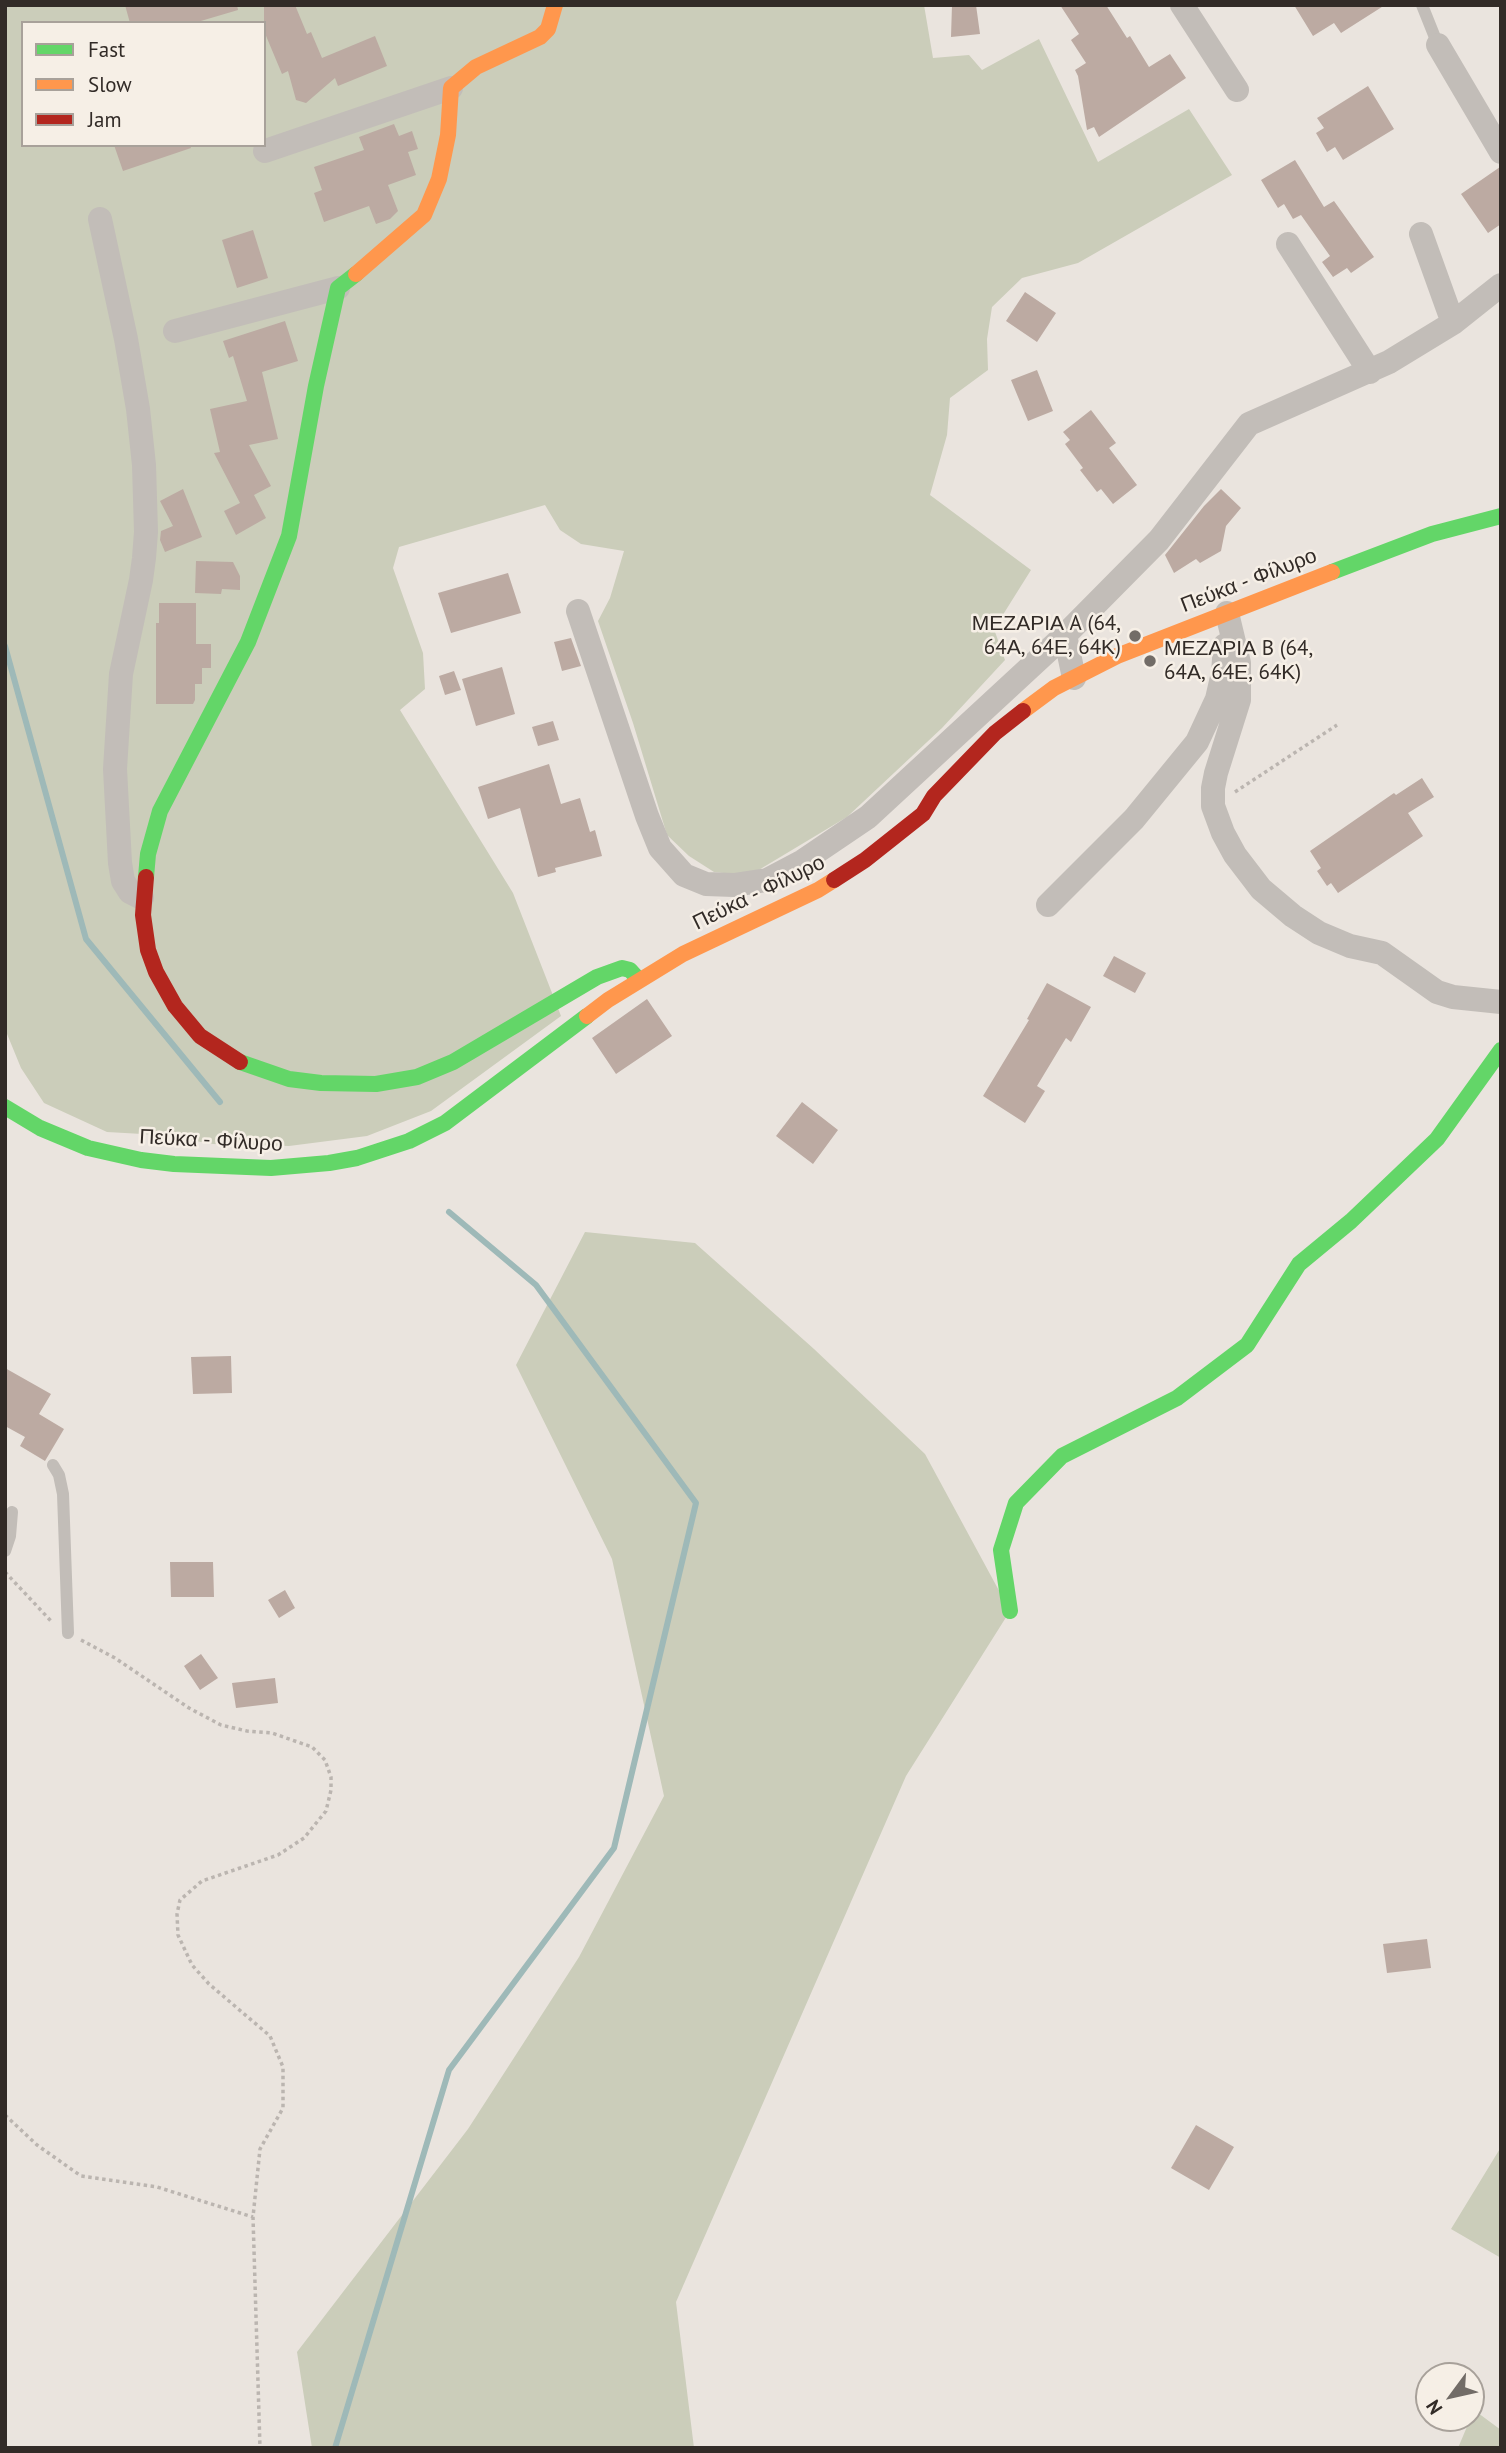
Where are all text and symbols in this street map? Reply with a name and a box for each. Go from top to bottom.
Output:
legend [21,21,266,147]
text: Fast [88,36,125,63]
text: Slow [88,71,132,98]
text: Jam [88,106,122,133]
street label: Πεύκα - Φίλυρο [1177,543,1321,619]
place label: ΜΕΖΑΡΙΑ A (64, 64Α, 64Ε, 64Κ) [972,611,1121,661]
marker: ΜΕΖΑΡΙΑ A (64, 64Α, 64Ε, 64Κ) [1127,628,1143,644]
place label: ΜΕΖΑΡΙΑ B (64, 64Α, 64Ε, 64Κ) [1164,636,1313,686]
marker: ΜΕΖΑΡΙΑ B (64, 64Α, 64Ε, 64Κ) [1142,653,1158,669]
street label: Πεύκα - Φίλυρο [689,850,829,936]
street label: Πεύκα - Φίλυρο [139,1125,283,1157]
north arrow [1415,2362,1485,2432]
text: N [1421,2396,1448,2419]

